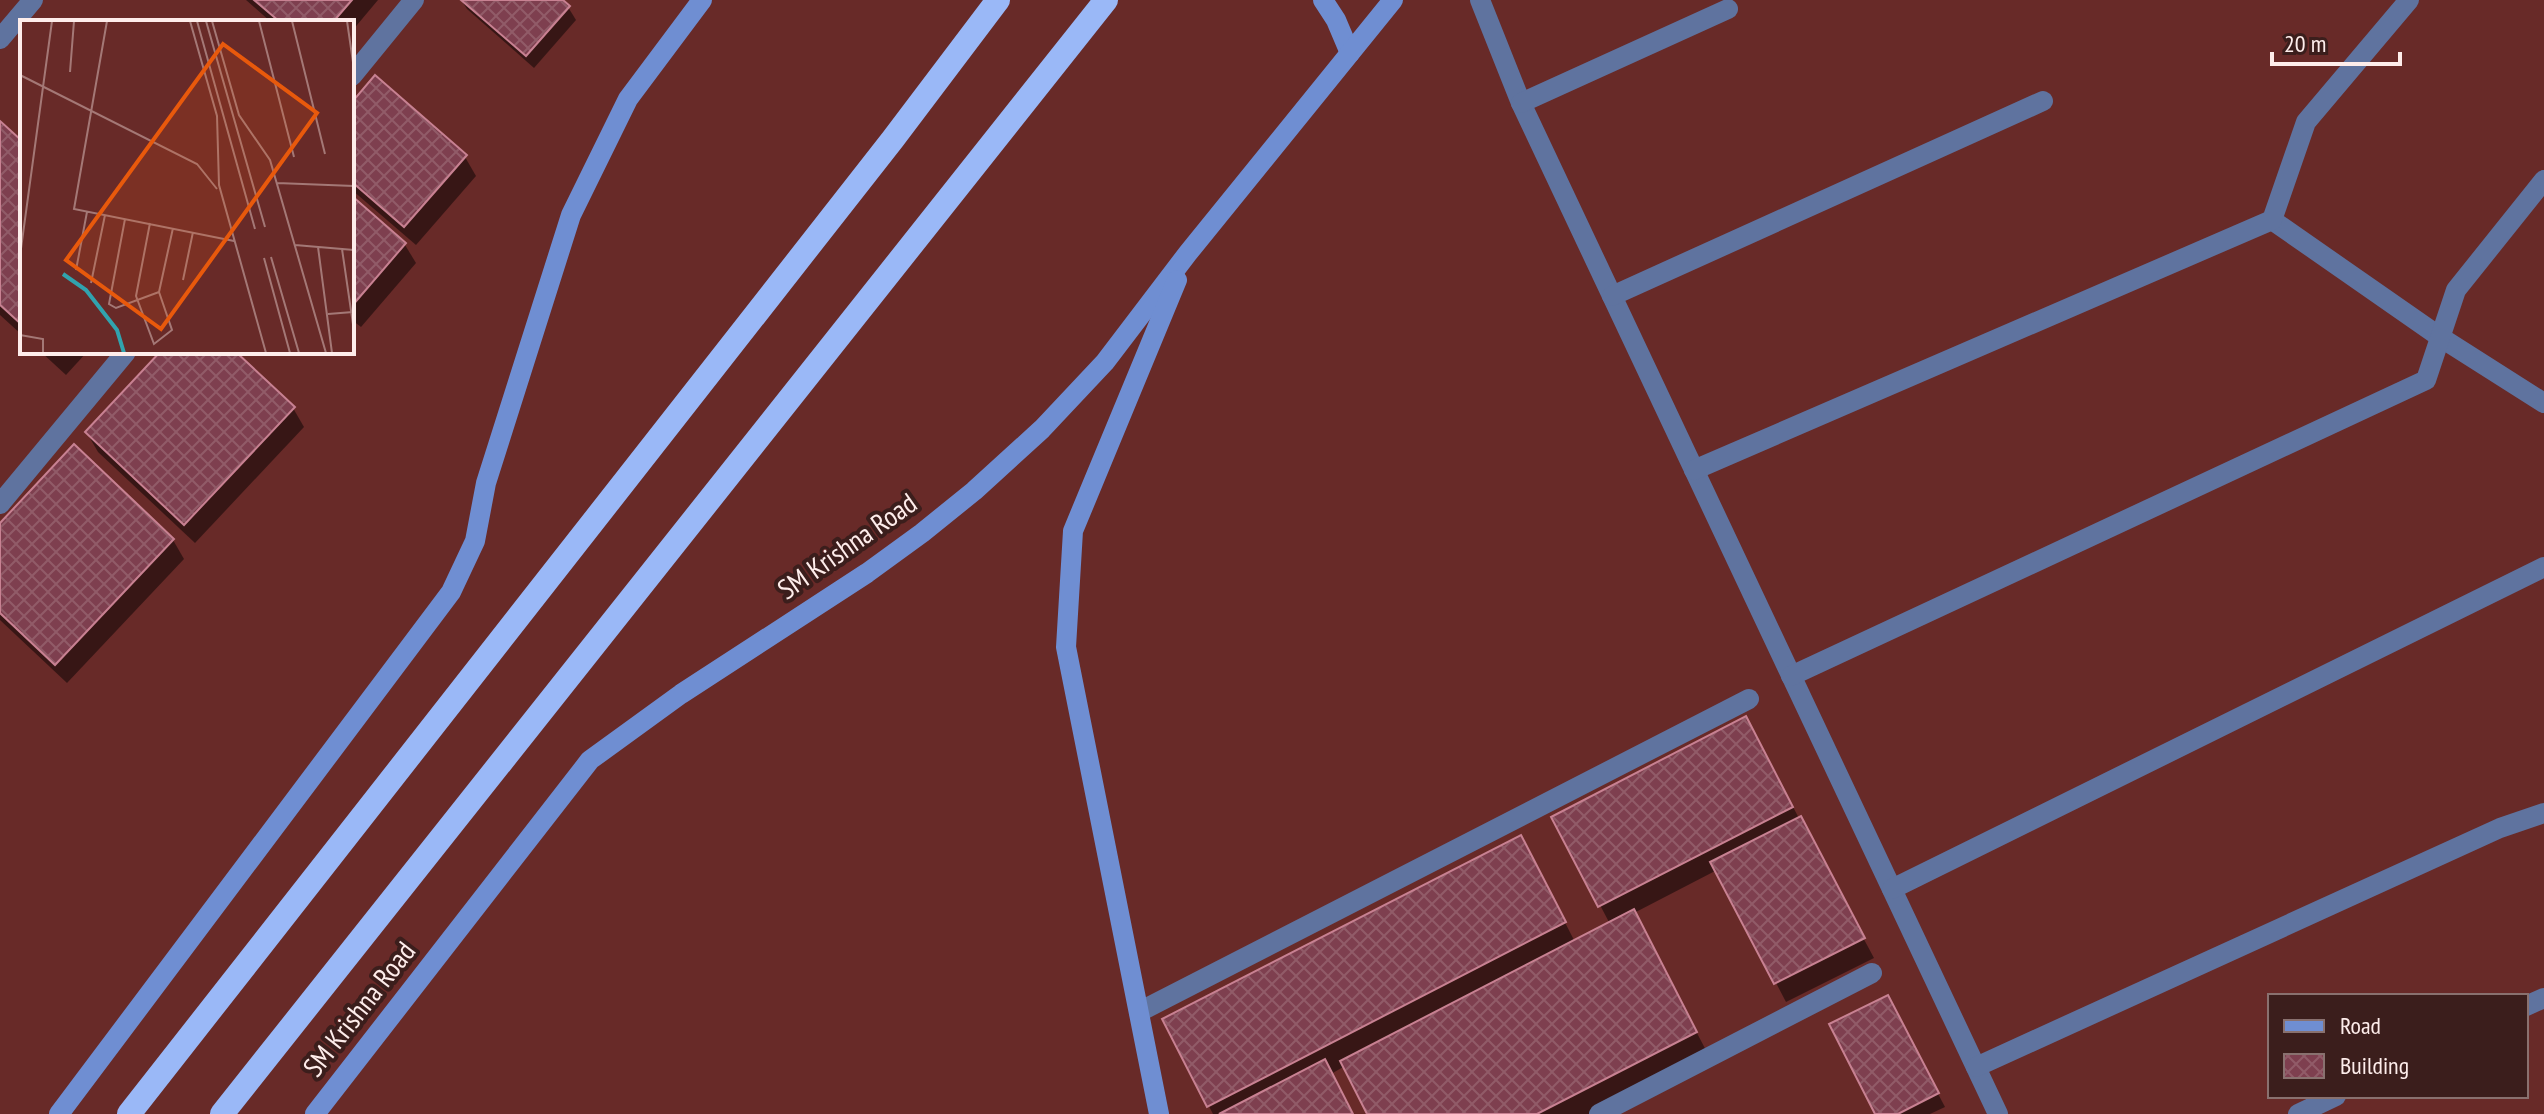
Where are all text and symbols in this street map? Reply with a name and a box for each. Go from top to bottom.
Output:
scale bar [2272,16,2400,66]
inset map [20,20,354,354]
text: 20 m [2284,28,2326,59]
street label: SM Krishna Road [770,484,924,607]
street label: SM Krishna Road [294,934,423,1084]
legend [2268,994,2528,1098]
text: Road [2340,1010,2381,1041]
text: Building [2340,1050,2409,1081]

